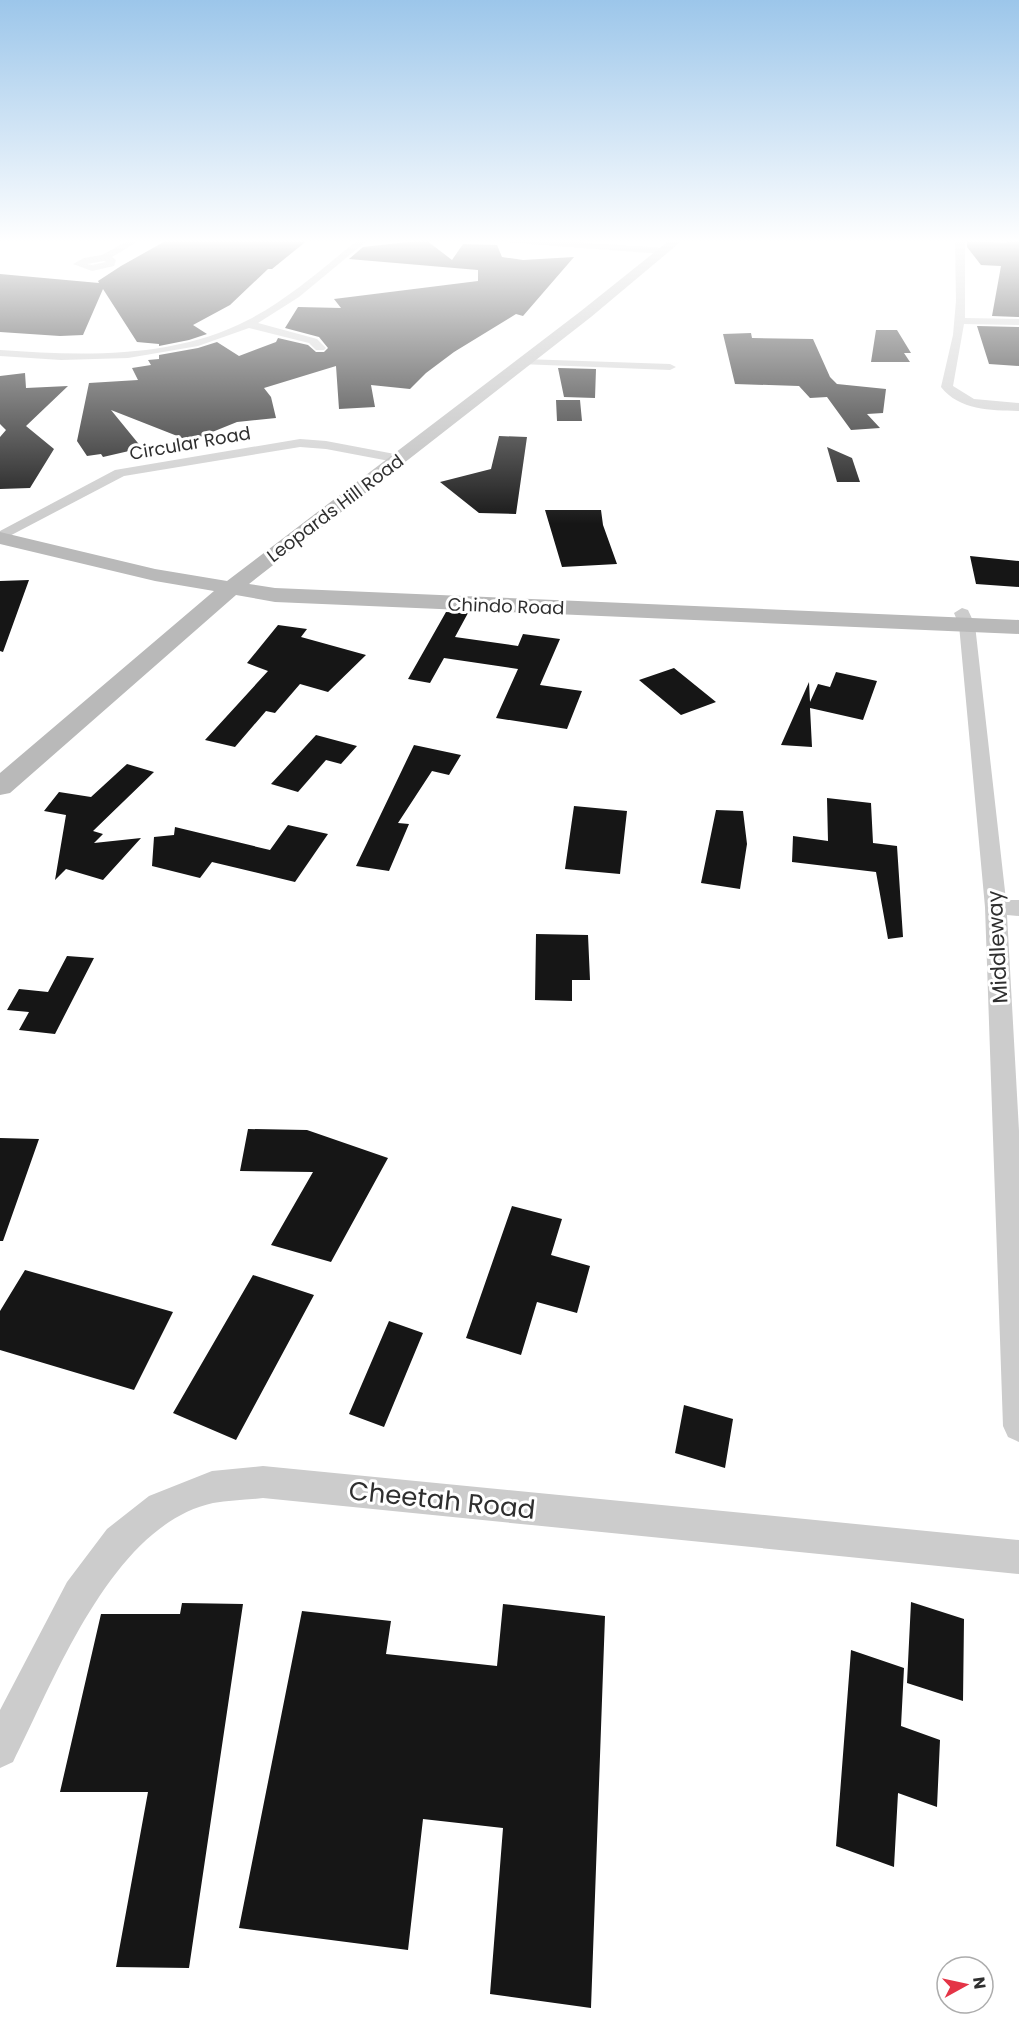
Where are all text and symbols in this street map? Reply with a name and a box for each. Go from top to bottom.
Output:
street label: Circular Road [128,420,252,466]
street label: Leopards Hill Road [261,448,409,568]
street label: Chindo Road [447,591,565,621]
street label: Middleway [980,890,1014,1004]
street label: Cheetah Road [347,1472,537,1528]
north arrow [935,1955,995,2015]
text: N [967,1975,992,1991]

